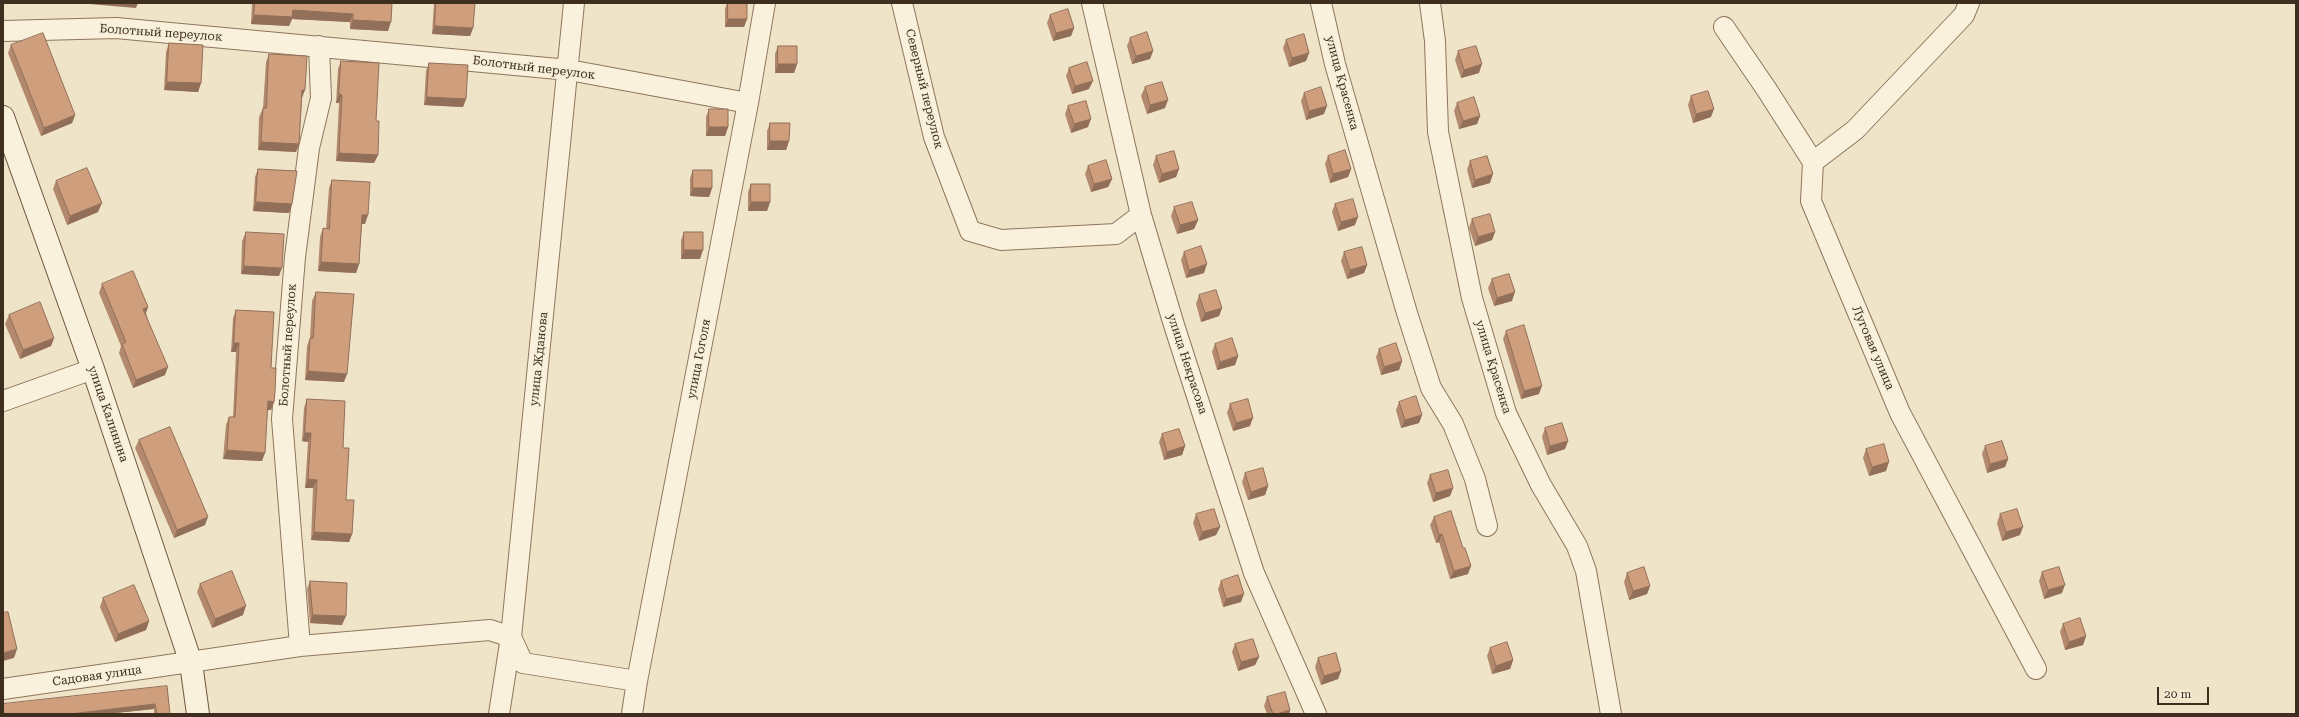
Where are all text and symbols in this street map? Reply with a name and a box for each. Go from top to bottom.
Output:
street label: Болотный переулок [99,22,223,44]
street label: Северный переулок [902,27,946,151]
street label: улица Красенка [1322,34,1362,132]
street label: Болотный переулок [472,53,596,83]
street label: Болотный переулок [277,283,299,407]
street label: Луговая улица [1849,304,1897,392]
street label: улица Жданова [527,311,551,407]
street label: улица Некрасова [1164,312,1210,416]
street label: улица Гоголя [684,318,714,400]
street label: улица Красенка [1472,318,1514,416]
street label: улица Калинина [85,364,131,464]
street label: Садовая улица [51,663,143,689]
scale bar [2159,679,2211,705]
text: 20 m [2164,687,2191,701]

